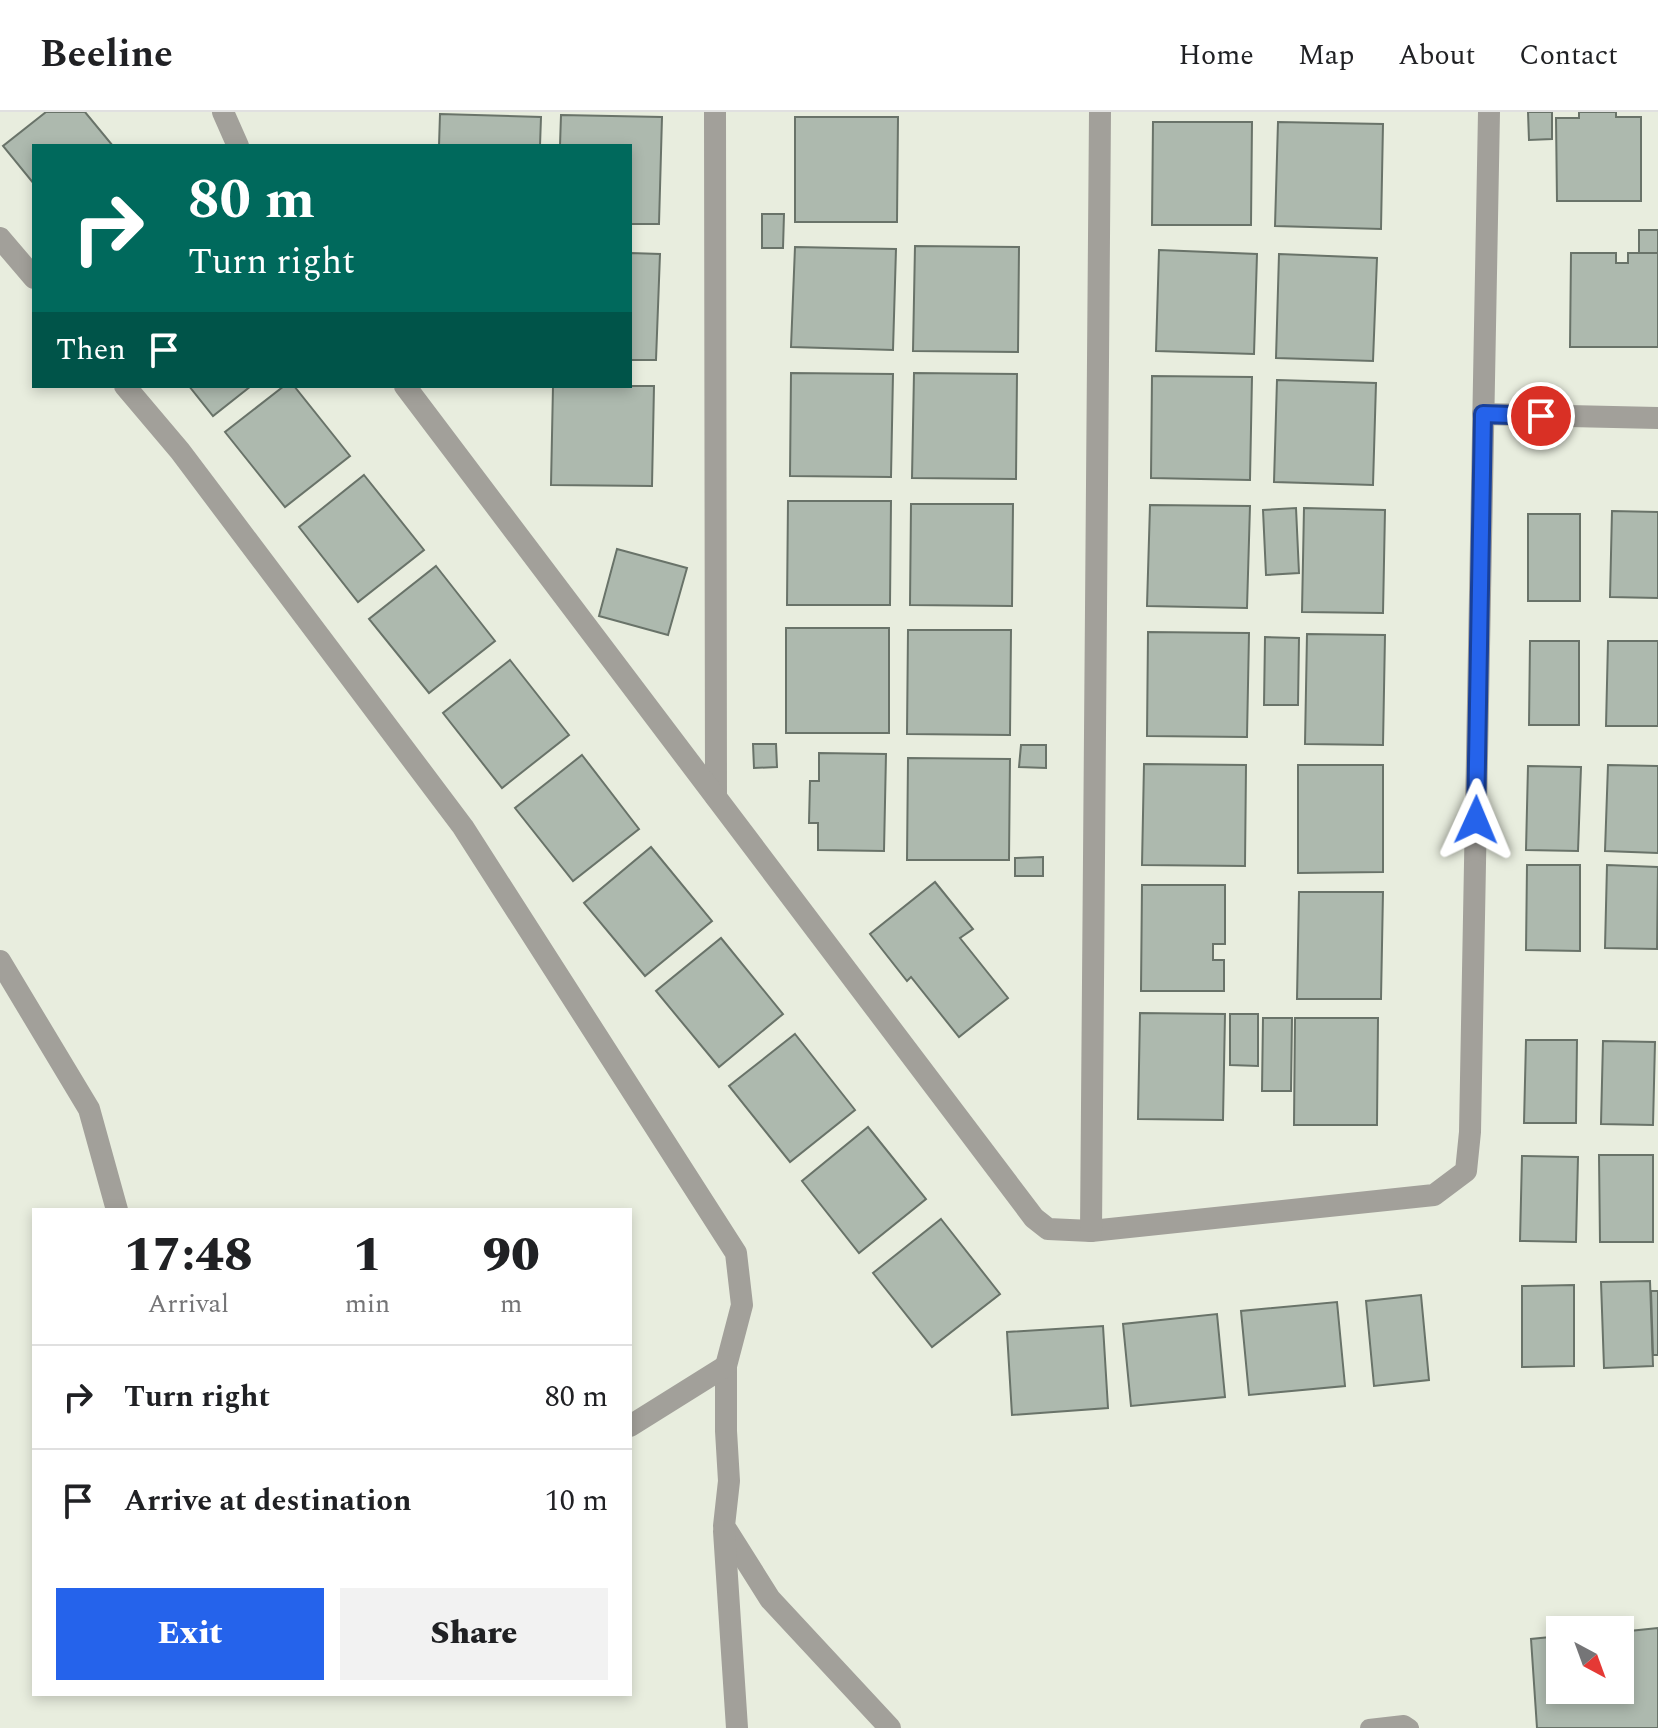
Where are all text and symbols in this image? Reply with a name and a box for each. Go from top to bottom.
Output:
text: Beeline [40,26,173,84]
text: Home [1178,34,1254,77]
text: Map [1298,34,1354,77]
text: About [1398,34,1475,77]
text: Contact [1519,34,1618,77]
text: 80 m [188,158,315,243]
icon: right [56,176,160,280]
text: Turn right [188,235,355,290]
text: Then [56,327,126,373]
icon: arrive [142,328,186,372]
pin [1507,382,1575,450]
icon: arrive [1519,394,1563,438]
position arrow [1434,778,1518,862]
text: 17:48 [124,1219,253,1292]
text: 1 [353,1219,382,1292]
text: 90 [482,1219,540,1292]
text: Arrival [148,1284,229,1324]
text: min [345,1284,390,1324]
text: m [500,1284,522,1324]
text: Turn right [124,1374,270,1420]
text: 80 m [545,1374,608,1420]
icon: right [56,1375,100,1419]
text: Arrive at destination [124,1478,411,1524]
text: 10 m [545,1478,608,1524]
icon: arrive [56,1479,100,1523]
button: Exit [56,1588,324,1680]
button: Share [340,1588,608,1680]
north arrow [1546,1616,1634,1704]
map controls [1546,1616,1634,1704]

